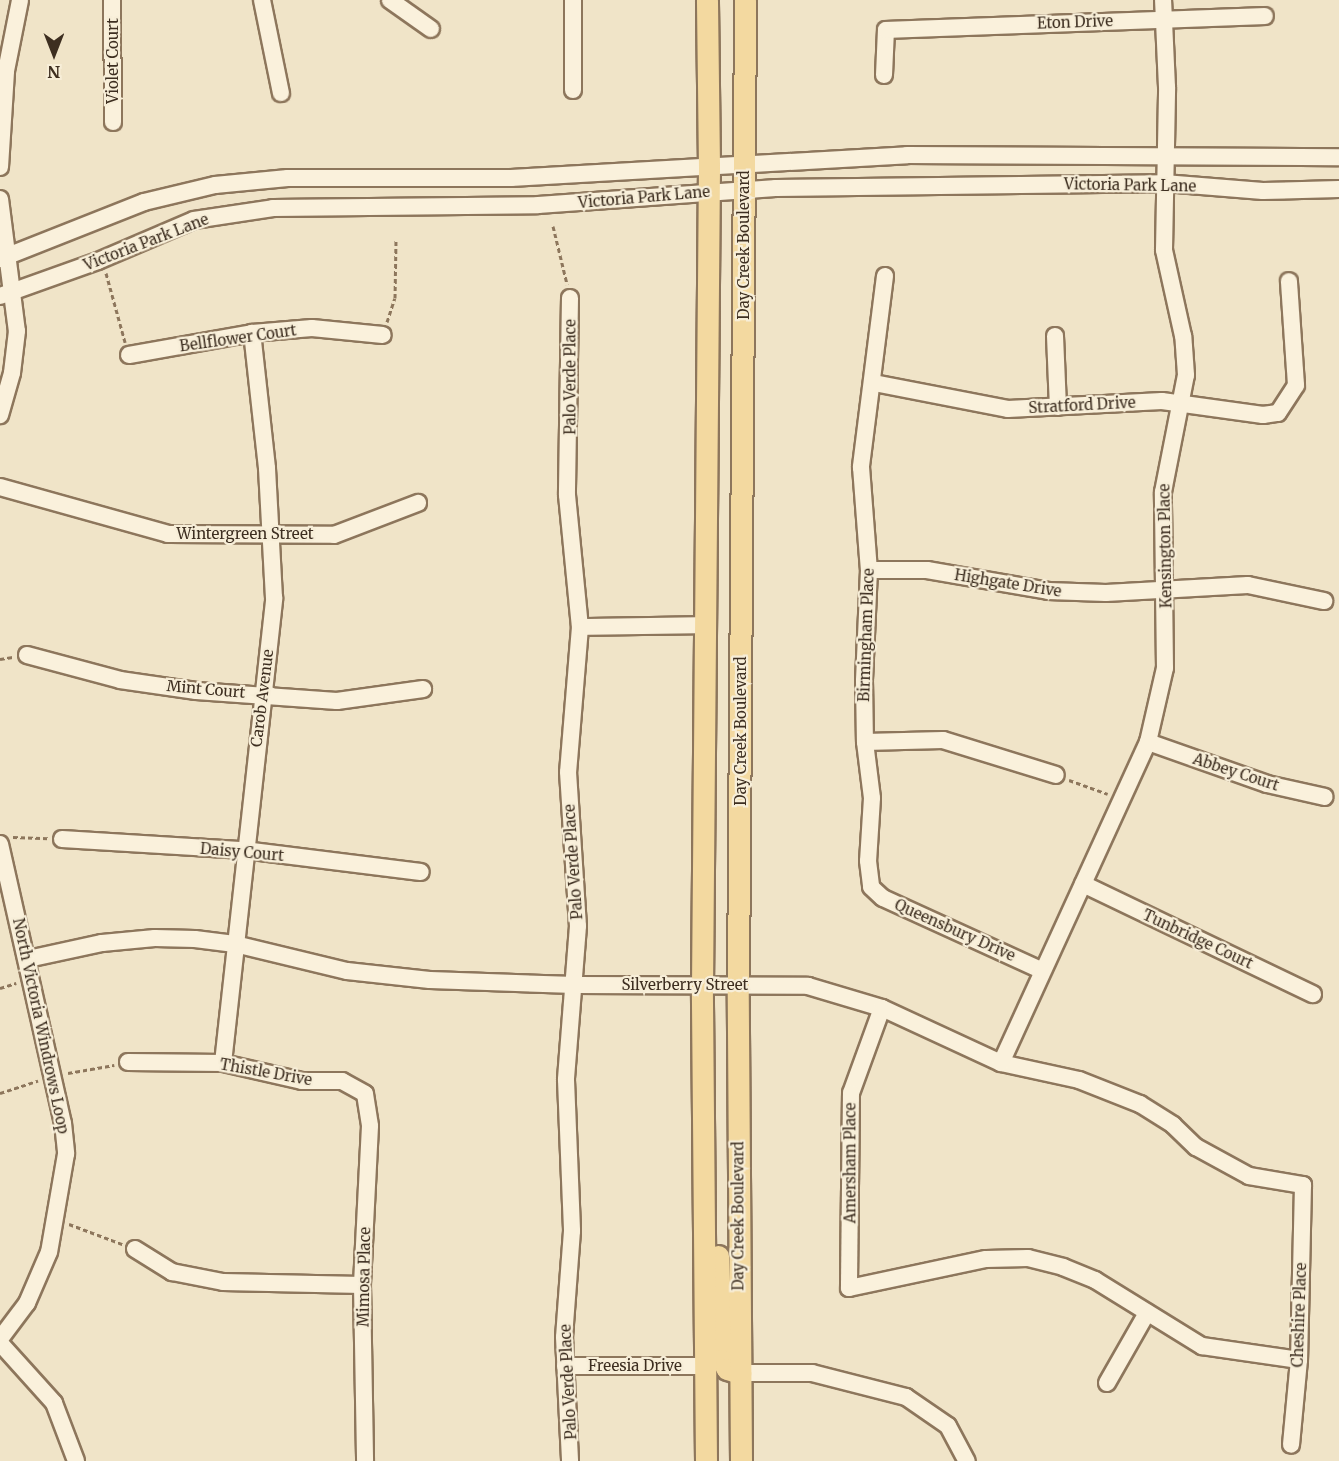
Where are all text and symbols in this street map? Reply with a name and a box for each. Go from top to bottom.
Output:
street label: Eton Drive [1037,12,1113,32]
street label: Violet Court [104,18,122,104]
north arrow [24,24,84,84]
text: N [48,62,60,82]
street label: Day Creek Boulevard [735,170,753,320]
street label: Victoria Park Lane [1064,175,1196,195]
street label: Victoria Park Lane [577,182,711,212]
street label: Victoria Park Lane [81,210,211,274]
street label: Palo Verde Place [561,319,579,435]
street label: Bellflower Court [178,321,298,355]
street label: Stratford Drive [1028,393,1136,417]
street label: Kensington Place [1155,484,1175,608]
street label: Wintergreen Street [176,525,314,543]
street label: Highgate Drive [953,566,1063,600]
street label: Birmingham Place [855,568,877,702]
street label: Carob Avenue [247,648,277,748]
street label: Day Creek Boulevard [732,656,750,806]
street label: Mint Court [166,677,246,701]
street label: Abbey Court [1191,750,1281,794]
street label: Palo Verde Place [560,804,586,920]
street label: Daisy Court [199,839,285,865]
street label: Queensbury Drive [892,895,1018,965]
street label: Tunbridge Court [1140,906,1256,972]
street label: North Victoria Windrows Loop [9,917,73,1135]
street label: Silverberry Street [622,976,748,994]
street label: Thistle Drive [218,1055,314,1089]
street label: Amersham Place [841,1103,859,1223]
street label: Day Creek Boulevard [729,1141,747,1291]
street label: Mimosa Place [354,1227,374,1327]
street label: Cheshire Place [1288,1262,1310,1368]
street label: Palo Verde Place [556,1324,580,1440]
street label: Freesia Drive [588,1357,682,1375]

